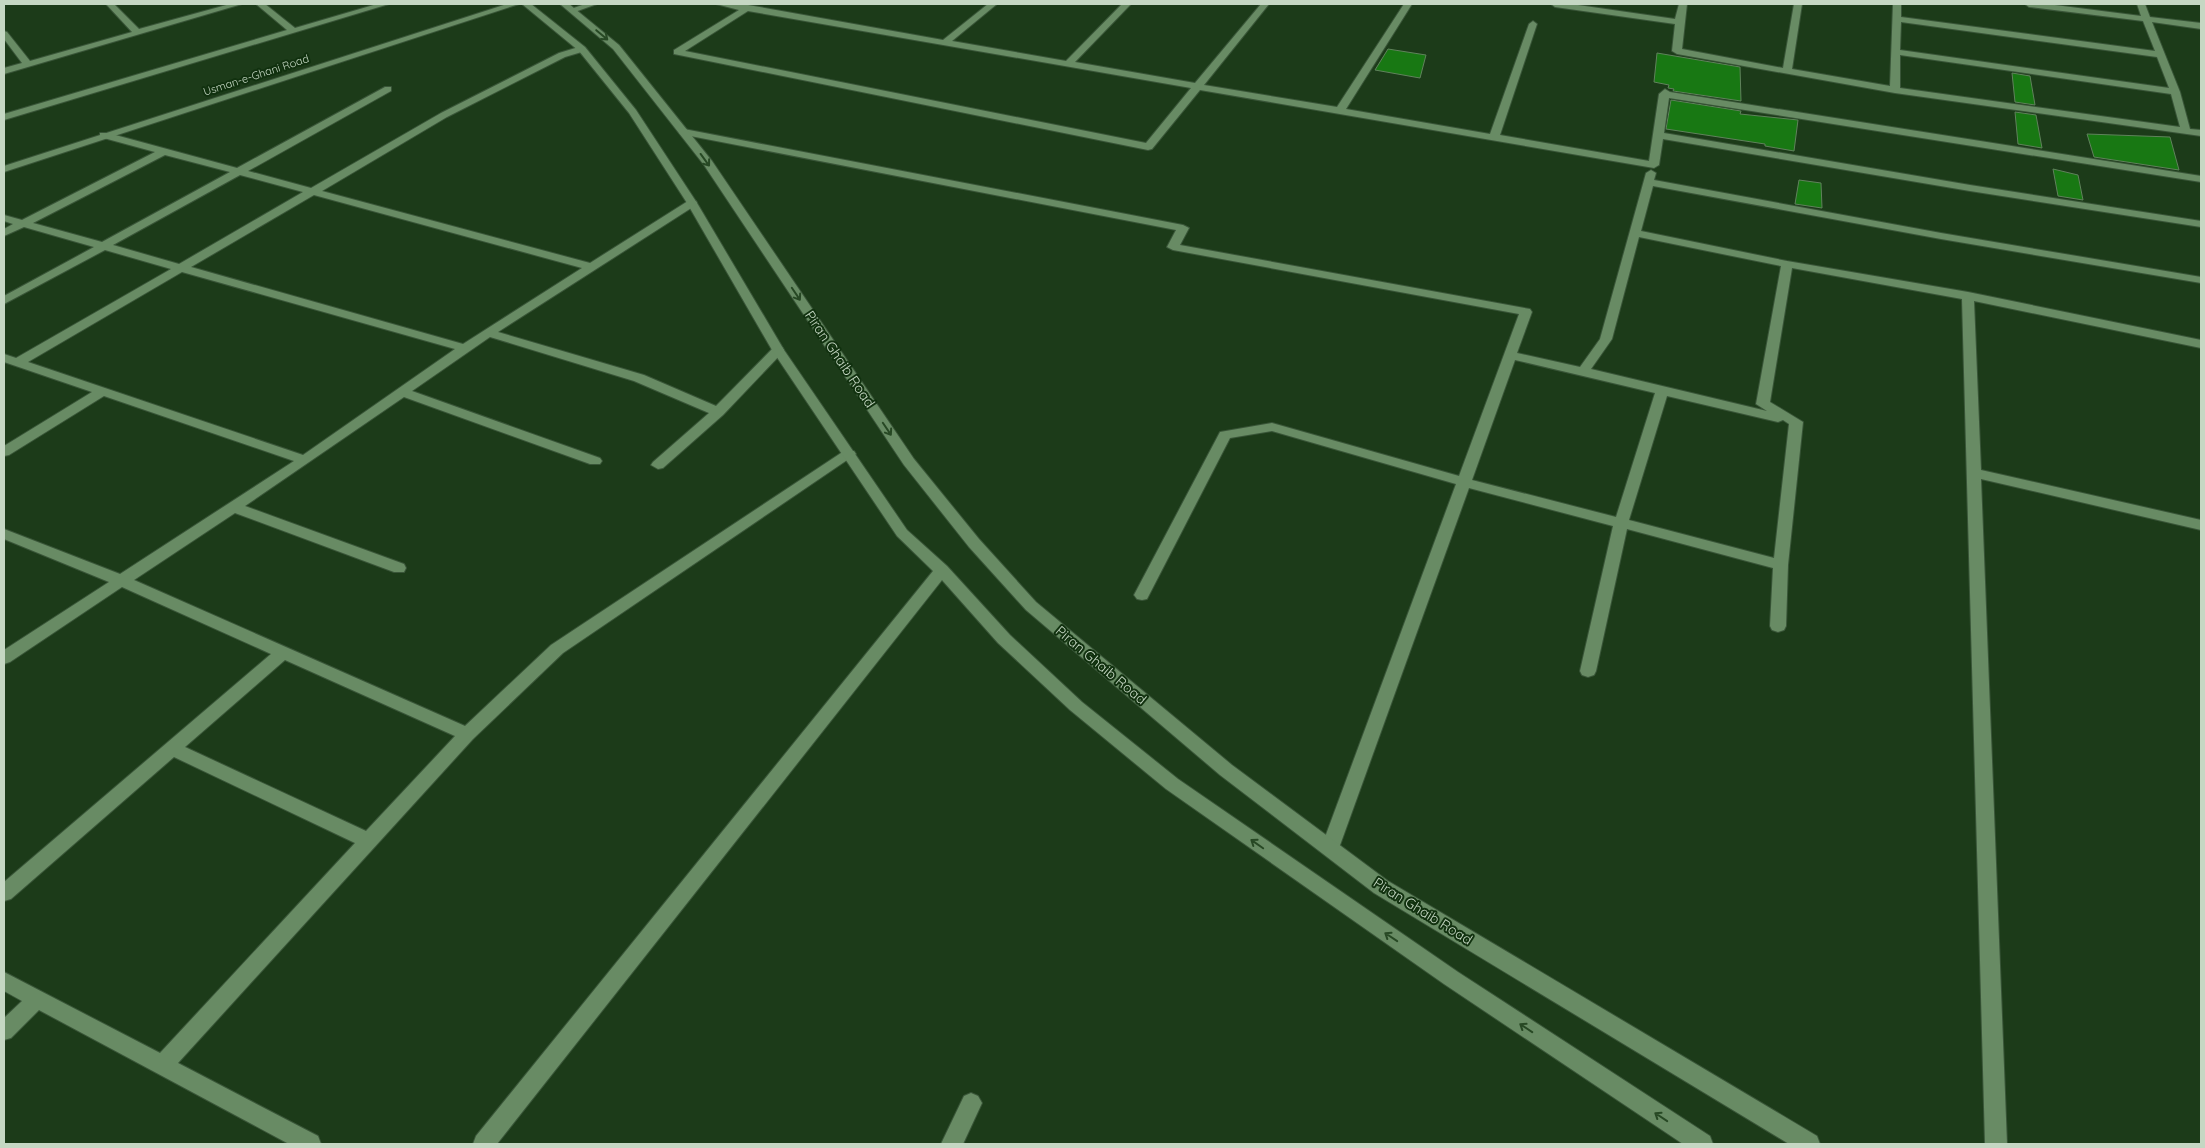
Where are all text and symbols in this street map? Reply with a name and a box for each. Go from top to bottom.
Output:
one-way arrow [595,29,608,41]
street label: Usman-e-Ghani Road [201,51,311,99]
one-way arrow [700,153,710,167]
one-way arrow [791,287,801,301]
street label: Piran Ghaib Road [801,307,879,411]
one-way arrow [882,422,892,436]
street label: Piran Ghaib Road [1052,622,1150,708]
one-way arrow [1251,839,1264,850]
street label: Piran Ghaib Road [1370,873,1476,949]
one-way arrow [1384,932,1398,942]
one-way arrow [1519,1022,1533,1032]
one-way arrow [1654,1112,1668,1122]

